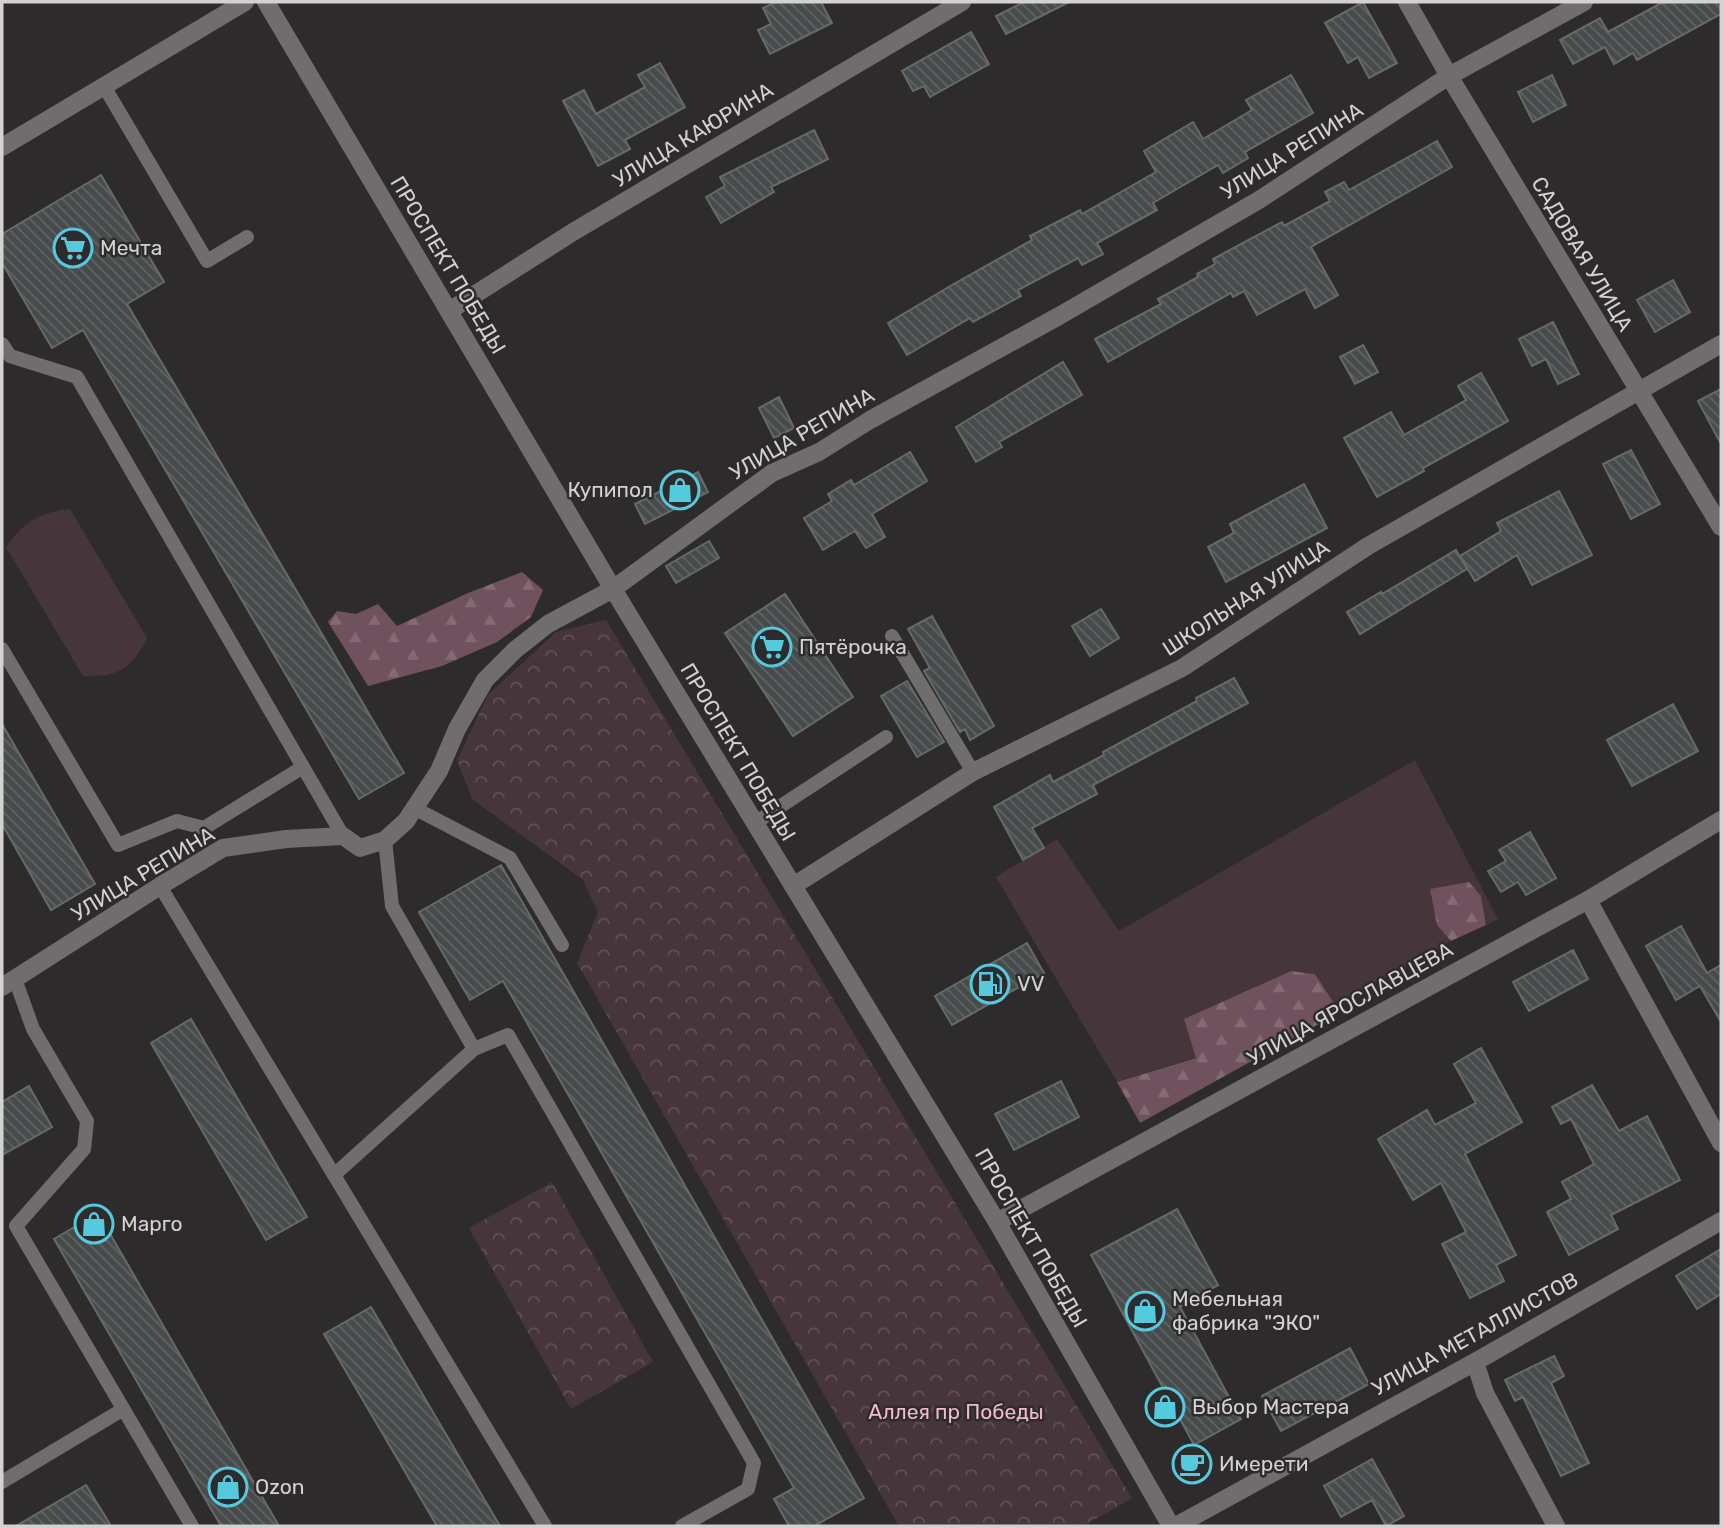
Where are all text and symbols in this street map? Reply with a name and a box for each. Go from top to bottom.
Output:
street label: УЛИЦА КАЮРИНА [608,77,777,192]
street label: УЛИЦА РЕПИНА [1216,97,1367,204]
street label: ПРОСПЕКТ ПОБЕДЫ [386,171,511,358]
street label: САДОВАЯ УЛИЦА [1526,172,1638,336]
supermarket icon: Мечта [52,227,94,269]
place label: Мечта [100,235,162,260]
street label: УЛИЦА РЕПИНА [725,382,878,485]
shop icon: Купипол [659,469,701,511]
place label: Купипол [567,477,653,502]
street label: ШКОЛЬНАЯ УЛИЦА [1158,534,1334,661]
supermarket icon: Пятёрочка [751,626,793,668]
place label: Пятёрочка [799,634,907,659]
street label: ПРОСПЕКТ ПОБЕДЫ [676,658,801,845]
street label: УЛИЦА РЕПИНА [67,821,219,926]
street label: УЛИЦА ЯРОСЛАВЦЕВА [1242,937,1457,1071]
fuel station icon: VV [969,963,1011,1005]
place label: VV [1017,971,1045,996]
street label: ПРОСПЕКТ ПОБЕДЫ [970,1144,1093,1332]
shop icon: Марго [73,1203,115,1245]
place label: Марго [121,1211,183,1236]
street label: УЛИЦА МЕТАЛЛИСТОВ [1367,1266,1582,1401]
place label: Мебельная фабрика "ЭКО" [1172,1286,1320,1335]
shop icon: Мебельная фабрика "ЭКО" [1124,1290,1166,1332]
shop icon: Выбор Мастера [1144,1386,1186,1428]
place label: Выбор Мастера [1192,1394,1349,1419]
park label: Аллея пр Победы [868,1399,1044,1424]
cafe icon: Имерети [1171,1443,1213,1485]
place label: Имерети [1219,1451,1308,1476]
shop icon: Ozon [207,1466,249,1508]
place label: Ozon [255,1474,305,1499]

